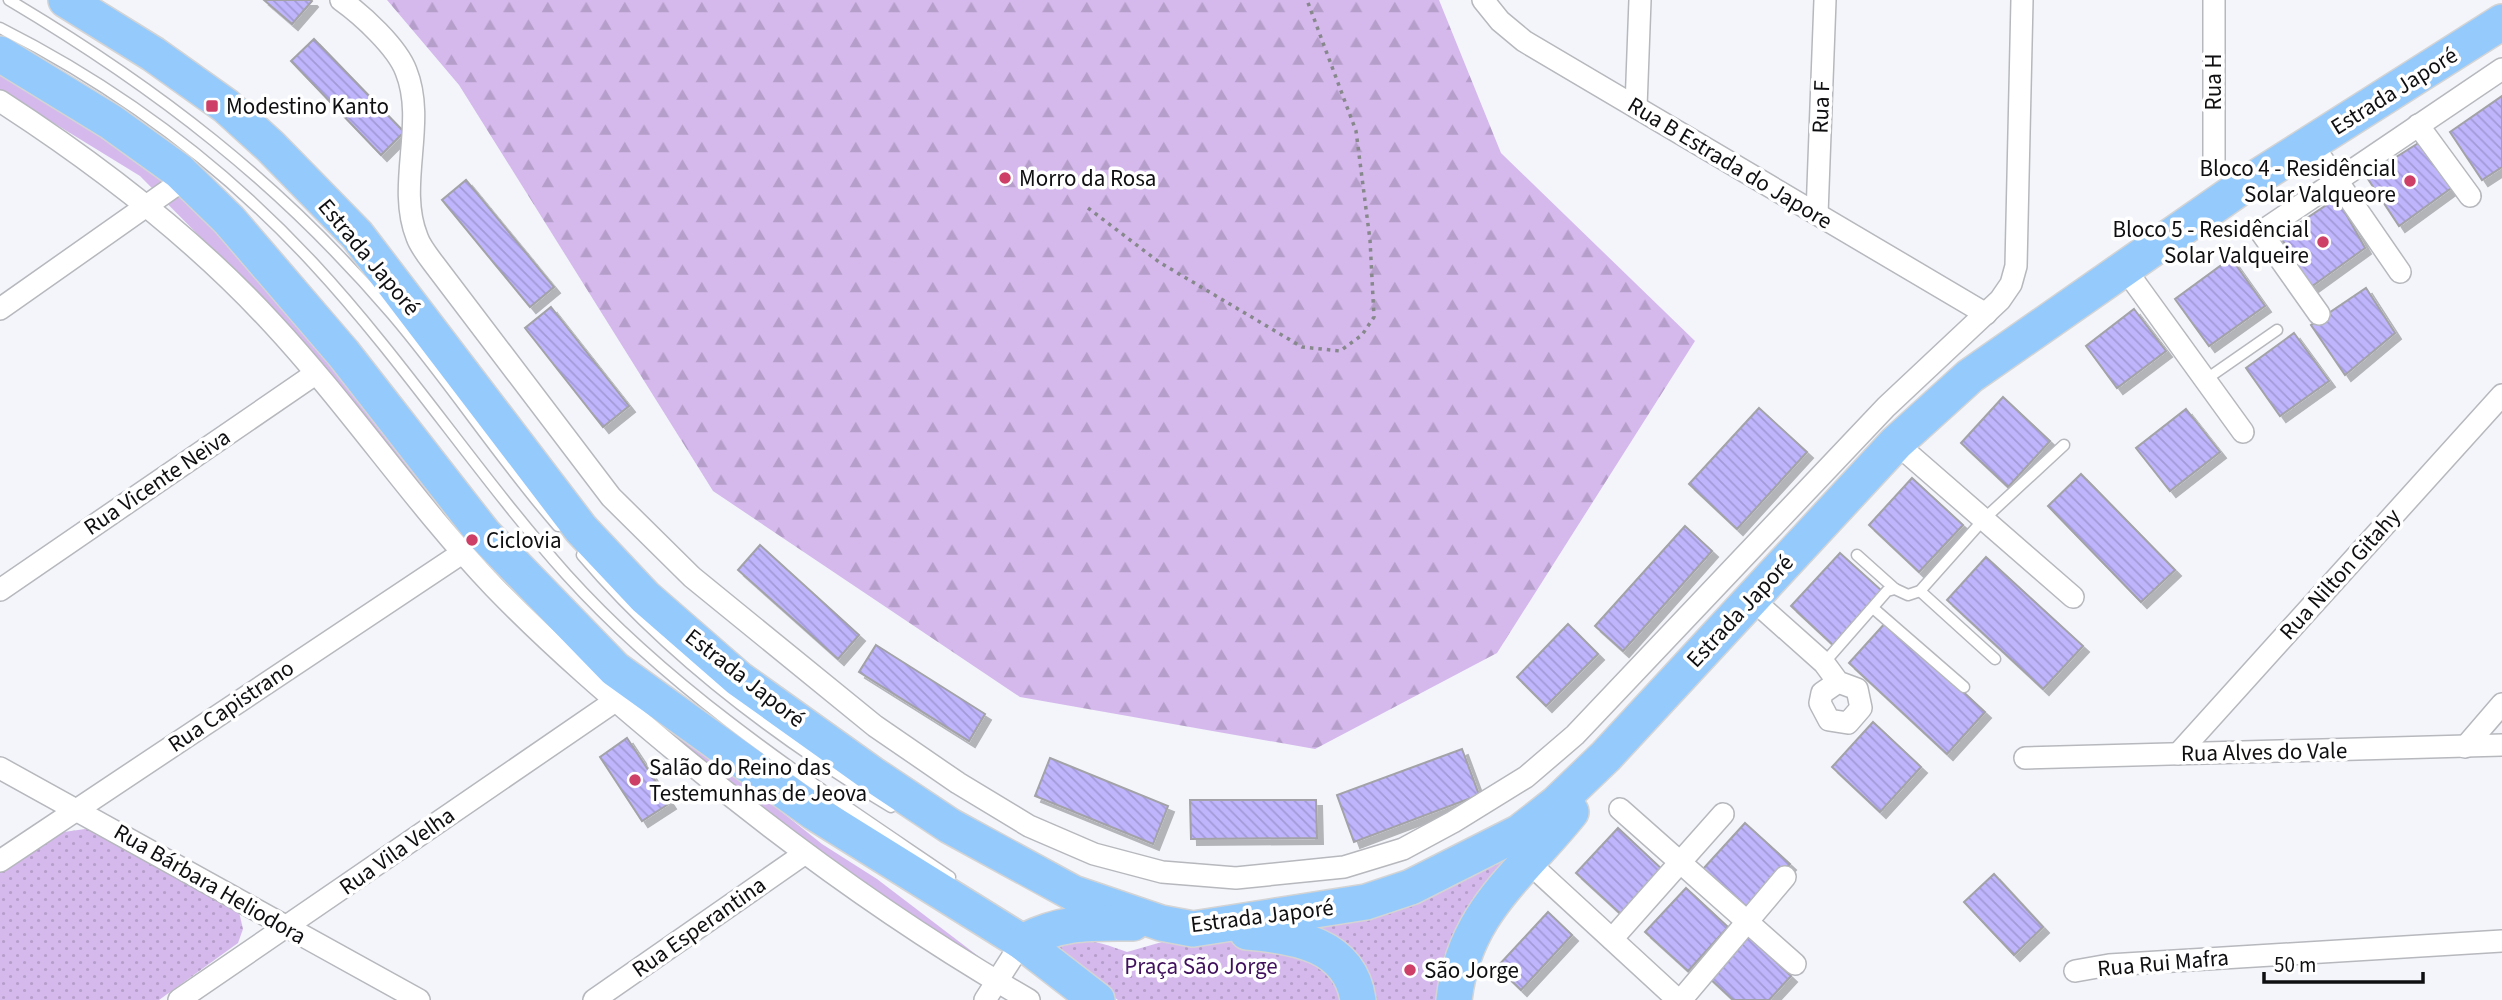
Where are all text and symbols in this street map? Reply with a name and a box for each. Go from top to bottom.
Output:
street label: Estrada Japoré [2324,39,2464,143]
street label: Rua H [2197,54,2230,110]
street label: Rua F [1804,80,1838,134]
street label: Rua B Estrada do Japore [1621,89,1839,237]
place label: Modestino Kanto [226,90,389,123]
marker: Modestino Kanto [204,98,220,114]
place label: Bloco 4 - Residêncial Solar Valqueore [2199,152,2396,211]
place label: Morro da Rosa [1019,162,1156,195]
marker: Morro da Rosa [997,170,1013,186]
marker: Bloco 4 - Residêncial Solar Valqueore [2402,173,2418,189]
street label: Estrada Japoré [310,191,428,323]
place label: Bloco 5 - Residêncial Solar Valqueire [2112,213,2309,272]
marker: Bloco 5 - Residêncial Solar Valqueire [2315,234,2331,250]
street label: Rua Vicente Neiva [77,421,237,543]
street label: Rua Nilton Gitahy [2272,501,2408,647]
place label: Ciclovia [486,524,562,557]
marker: Ciclovia [464,532,480,548]
street label: Estrada Japoré [1679,547,1801,675]
street label: Estrada Japoré [678,621,812,735]
street label: Rua Capistrano [161,652,301,760]
street label: Rua Alves do Vale [2180,734,2348,770]
place label: Salão do Reino das Testemunhas de Jeova [649,751,867,810]
marker: Salão do Reino das Testemunhas de Jeova [627,772,643,788]
street label: Rua Vila Velha [333,799,461,903]
street label: Rua Bárbara Heliodora [108,815,312,953]
street label: Rua Esperantina [625,868,773,986]
street label: Estrada Japoré [1188,891,1336,941]
scale bar [2264,940,2423,984]
street label: Rua Rui Mafra [2096,941,2230,985]
park label: Praça São Jorge [1124,950,1278,983]
text: 50 m [2274,950,2316,980]
place label: São Jorge [1424,954,1519,987]
marker: São Jorge [1402,962,1418,978]

